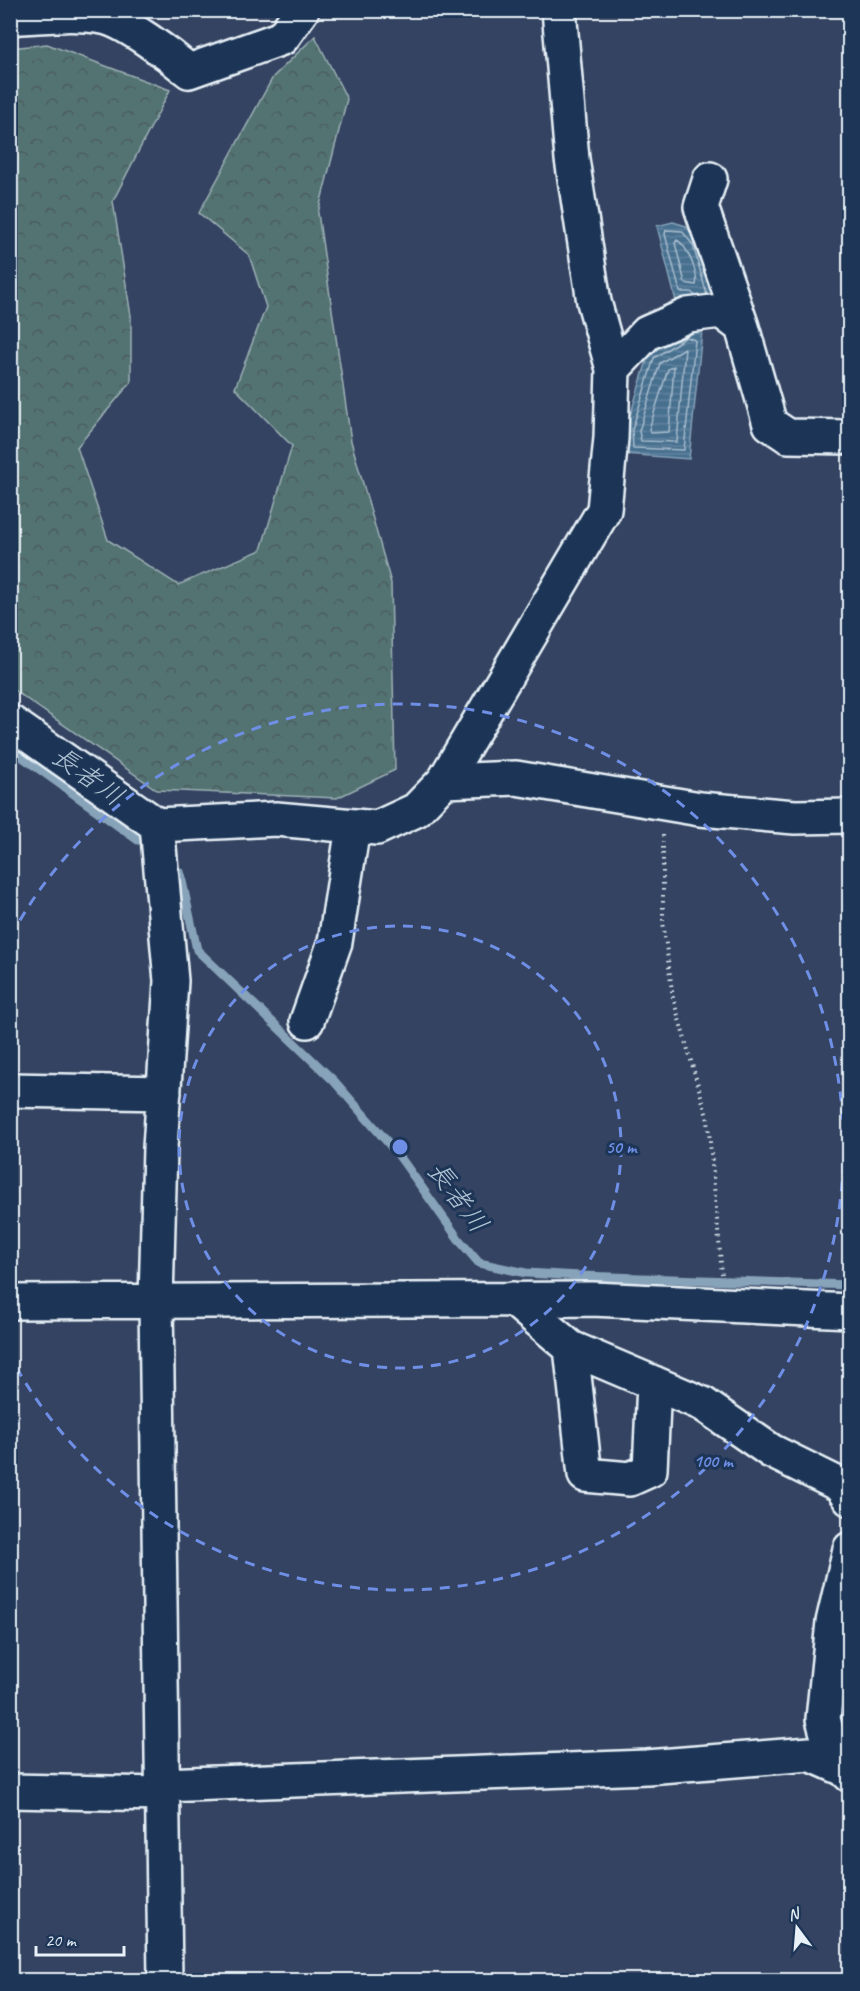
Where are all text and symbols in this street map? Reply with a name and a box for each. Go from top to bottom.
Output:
water label: 長者川 [45,738,131,814]
text: 50 m [606,1136,638,1158]
centre of rings [390,1137,410,1157]
water label: 長者川 [420,1154,496,1240]
text: 100 m [694,1450,734,1472]
north arrow [767,1898,827,1958]
text: N [786,1903,804,1926]
scale bar [36,1919,124,1957]
text: 20 m [45,1929,78,1951]

